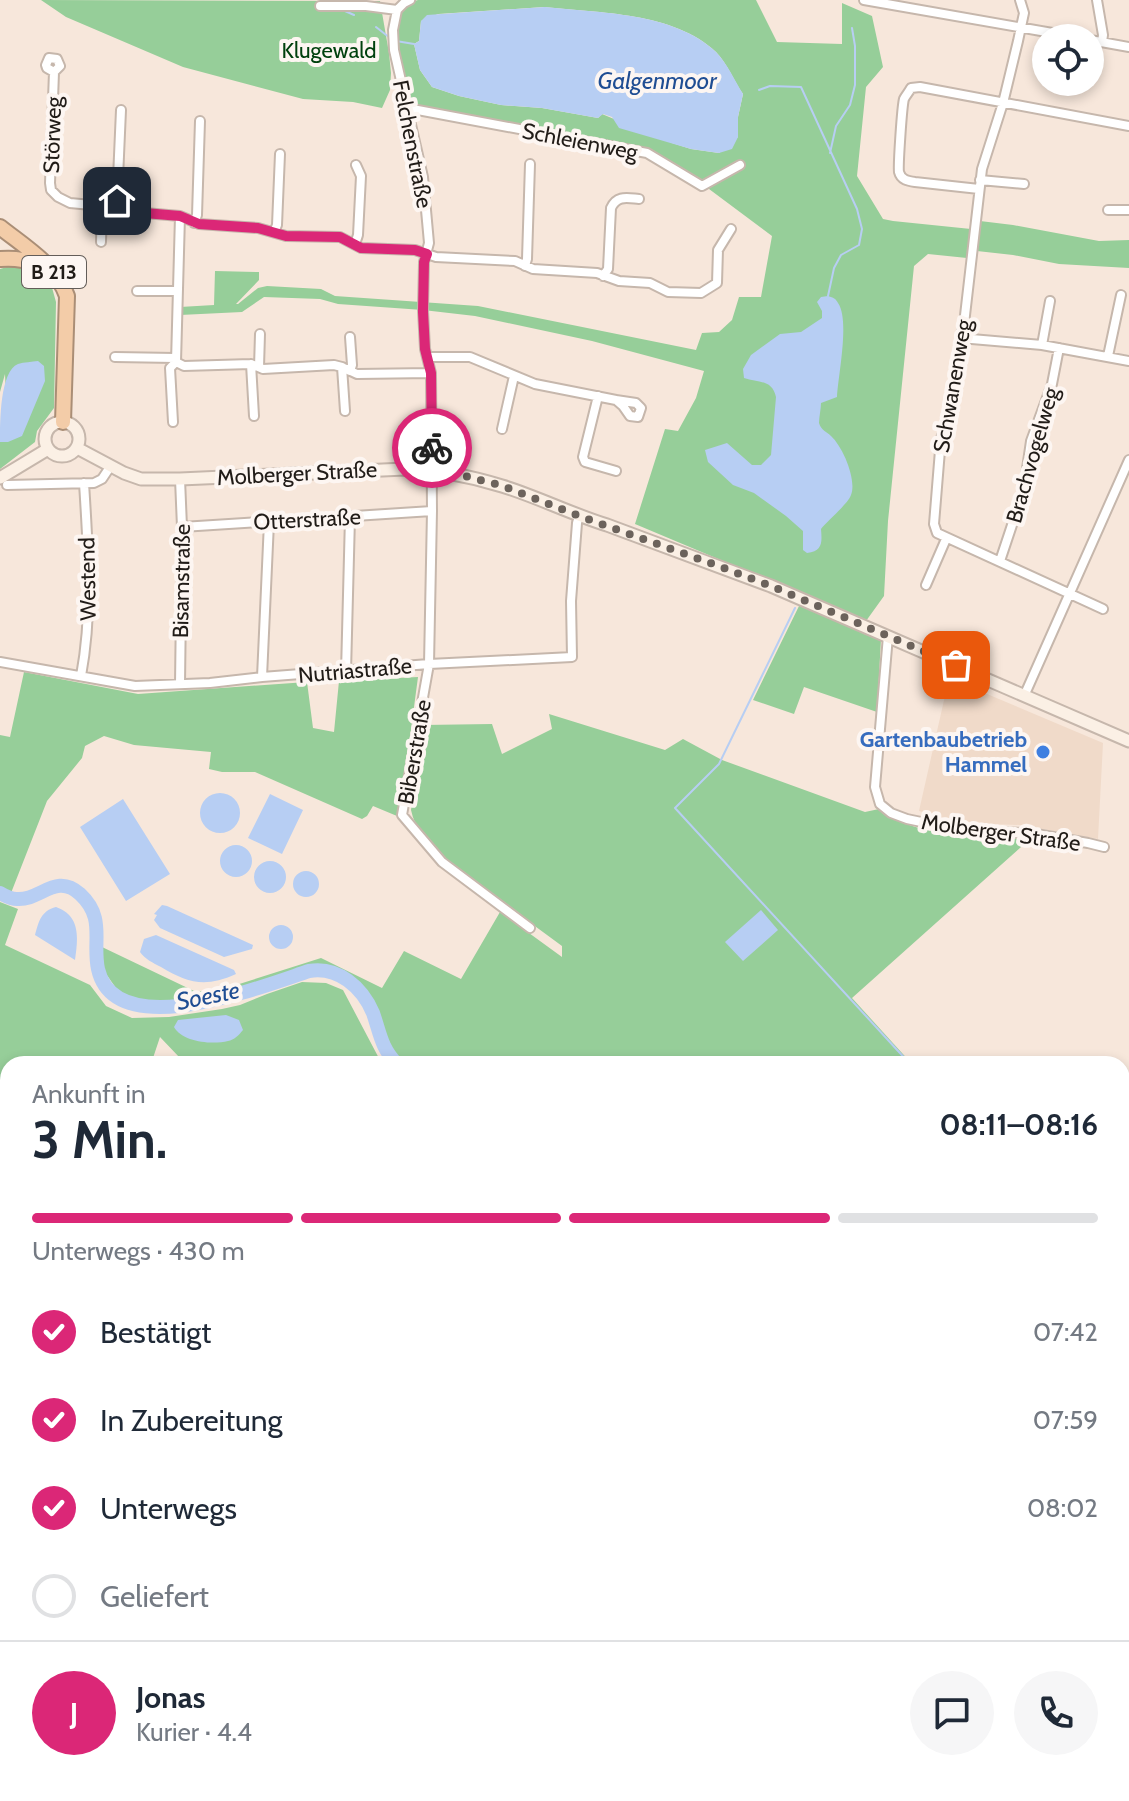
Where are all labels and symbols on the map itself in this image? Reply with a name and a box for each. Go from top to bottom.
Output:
park label: Klugewald [281,37,377,64]
water label: Galgenmoor [597,66,718,95]
street label: Felchenstraße [387,78,438,211]
street label: Störweg [38,95,67,174]
street label: Schleienweg [520,117,641,166]
pin [83,167,151,235]
road number: B 213 [22,256,86,288]
street label: Schwanenweg [927,316,978,455]
street label: Brachvogelweg [1000,383,1065,526]
courier [392,408,472,488]
street label: Molberger Straße [216,456,378,491]
street label: Otterstraße [253,503,361,536]
street label: Bisamstraße [167,524,196,638]
street label: Westend [73,537,102,621]
pin [922,631,990,699]
street label: Nutriastraße [297,652,413,689]
street label: Biberstraße [392,698,437,807]
place label: Gartenbaubetrieb Hammel [860,726,1027,778]
marker: Gartenbaubetrieb Hammel [1034,743,1052,761]
street label: Molberger Straße [920,808,1082,857]
water label: Soeste [174,975,242,1016]

